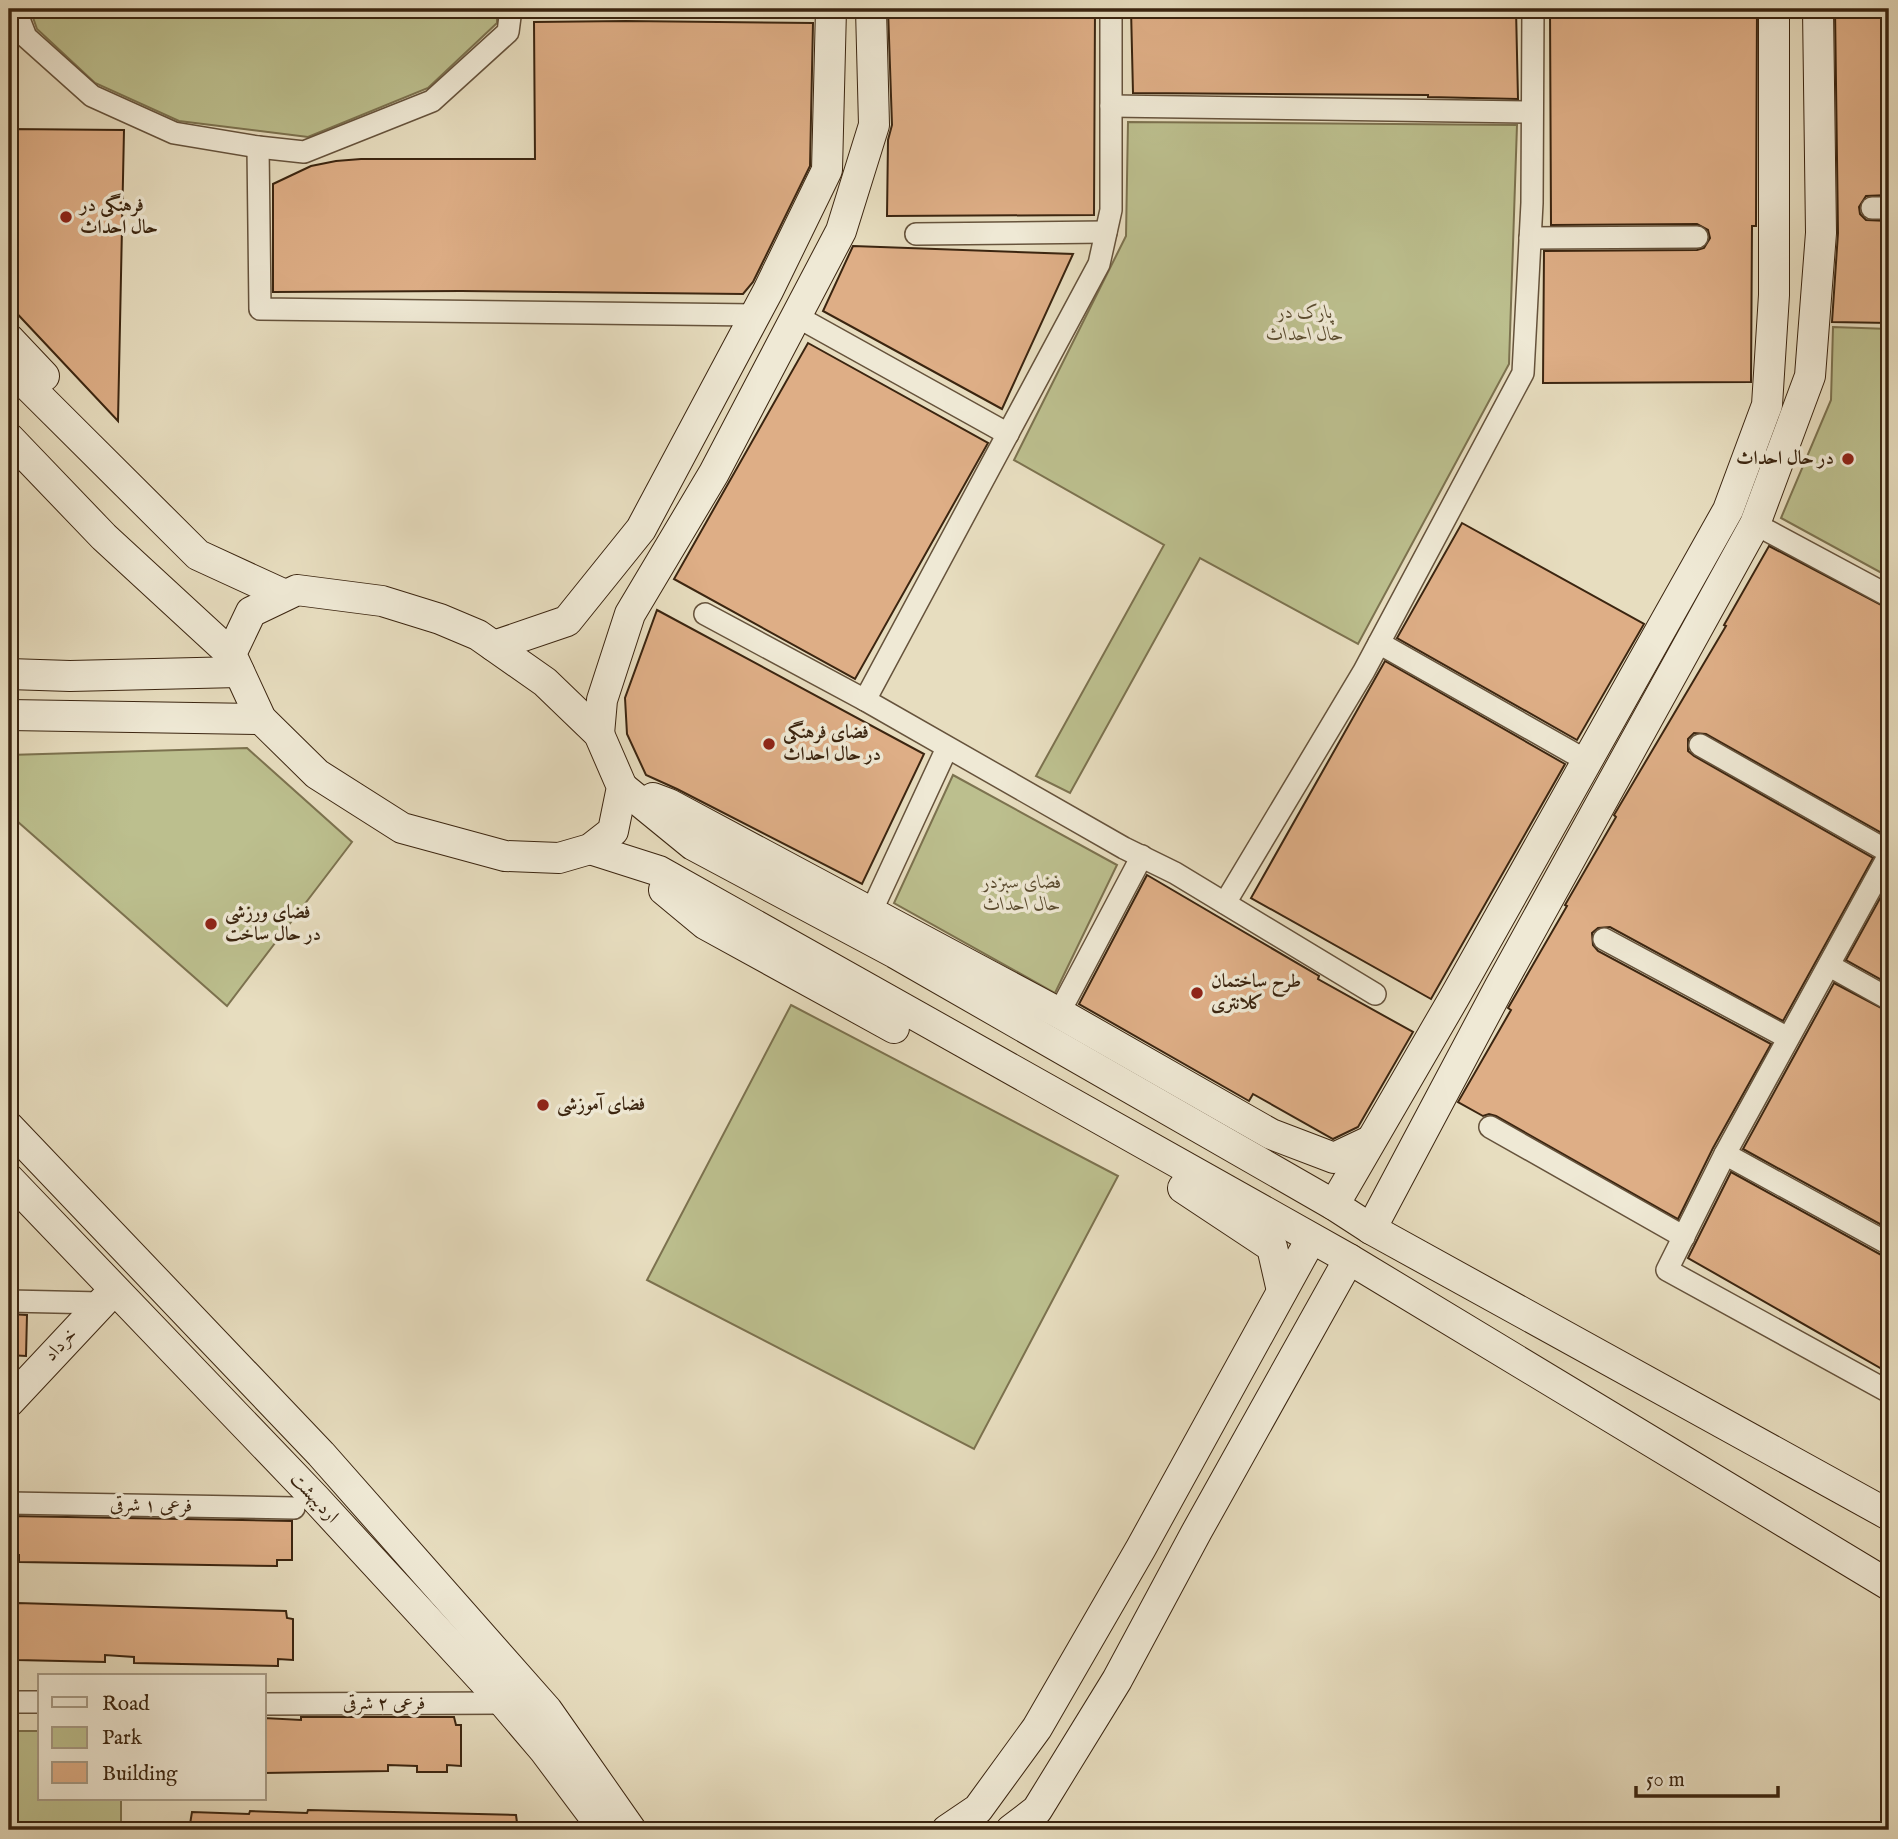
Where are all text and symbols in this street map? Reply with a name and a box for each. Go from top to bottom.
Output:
place label: فرهنگی در حال احداث [78,193,158,240]
marker: فرهنگی در حال احداث [58,209,74,225]
park label: پارک در حال احداث [1266,301,1344,347]
place label: در حال احداث [1736,447,1834,471]
marker: در حال احداث [1840,451,1856,467]
place label: فضای فرهنگی در حال احداث [783,720,881,767]
marker: فضای فرهنگی در حال احداث [761,736,777,752]
park label: فضای سبزدر حال احداث [980,871,1062,917]
place label: فضای ورزشی در حال ساخت [225,901,321,947]
marker: فضای ورزشی در حال ساخت [203,916,219,932]
place label: طرح ساختمان کلانتری [1211,970,1301,1016]
marker: طرح ساختمان کلانتری [1189,985,1205,1001]
place label: فضای آموزشی [557,1092,645,1117]
marker: فضای آموزشی [535,1097,551,1113]
street label: خرداد [39,1323,83,1367]
street label: اردیبهشت [284,1468,344,1528]
street label: فرعی ۱ شرقی [110,1493,192,1519]
legend [38,1674,266,1800]
text: Road [102,1691,150,1718]
street label: فرعی ۲ شرقی [343,1692,425,1716]
text: Park [102,1725,143,1752]
scale bar [1636,1755,1777,1799]
text: Building [102,1761,178,1788]
text: 50 m [1646,1767,1685,1794]

